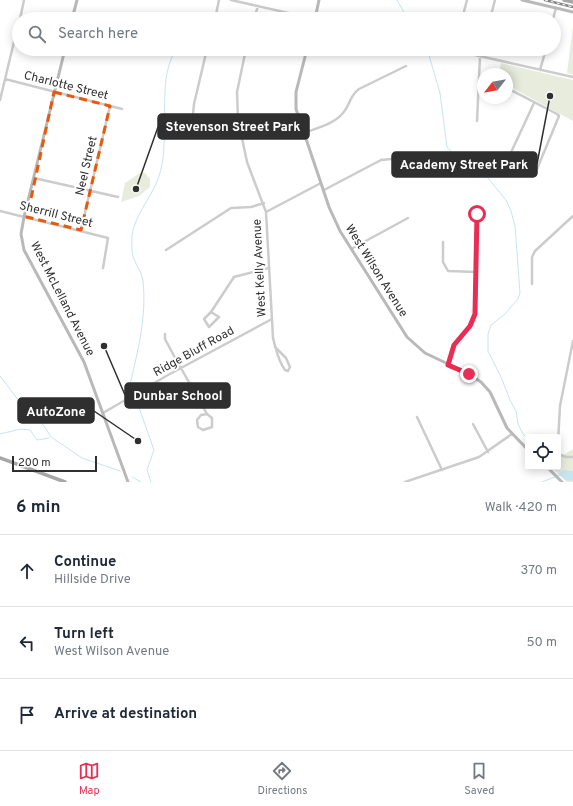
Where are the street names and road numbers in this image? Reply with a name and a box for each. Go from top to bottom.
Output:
street label: Charlotte Street [22,68,110,104]
street label: Neel Street [72,135,102,197]
street label: Sherrill Street [18,198,94,232]
street label: West Kelly Avenue [249,219,271,317]
street label: West Wilson Avenue [341,222,411,320]
street label: West McLelland Avenue [26,239,98,359]
street label: Ridge Bluff Road [151,323,237,381]

